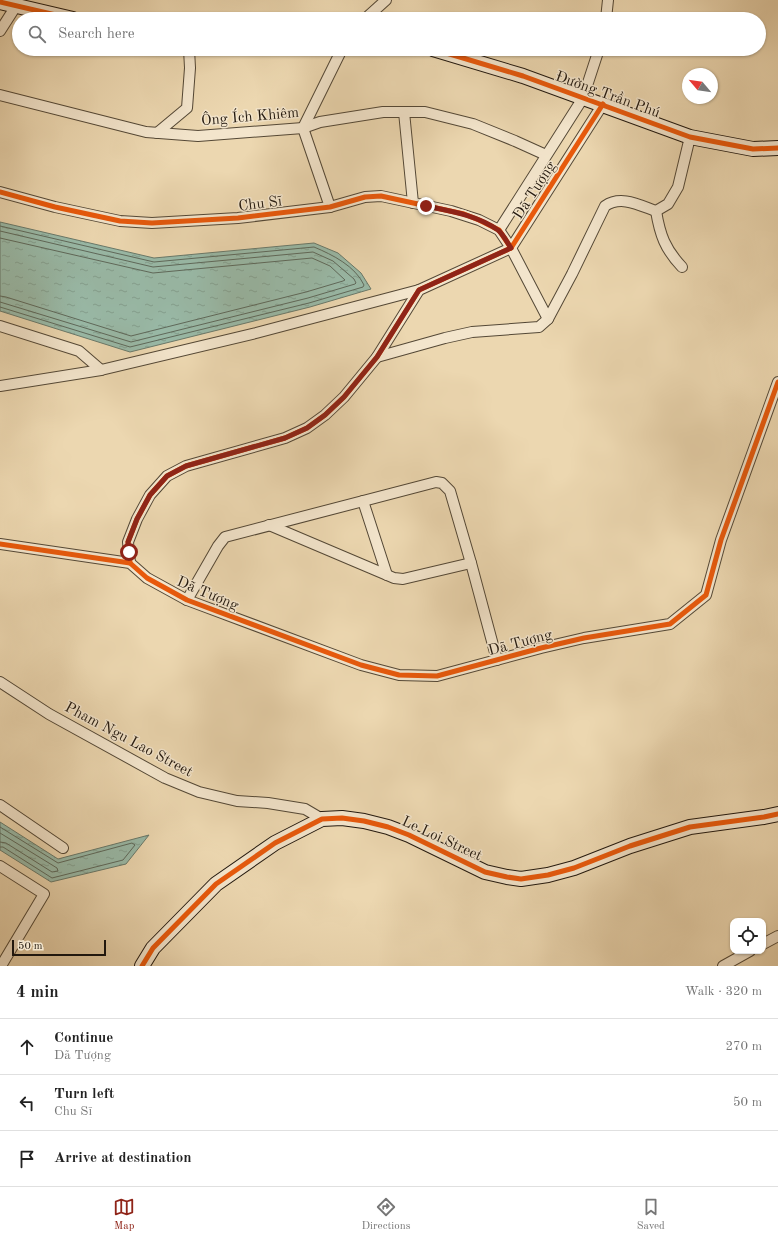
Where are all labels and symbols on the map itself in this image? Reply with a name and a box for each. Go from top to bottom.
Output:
street label: Đường Trần Phú [553,68,663,121]
north arrow [682,68,718,104]
street label: Ông Ích Khiêm [200,103,300,129]
street label: Dã Tượng [511,159,559,222]
street label: Chu Sĩ [238,194,284,215]
route end [417,197,435,215]
route start [120,543,138,561]
street label: Dã Tượng [174,575,241,614]
street label: Dã Tượng [487,628,554,659]
street label: Pham Ngu Lao Street [62,700,195,780]
street label: Le Loi Street [399,814,484,864]
scale bar [12,938,106,957]

